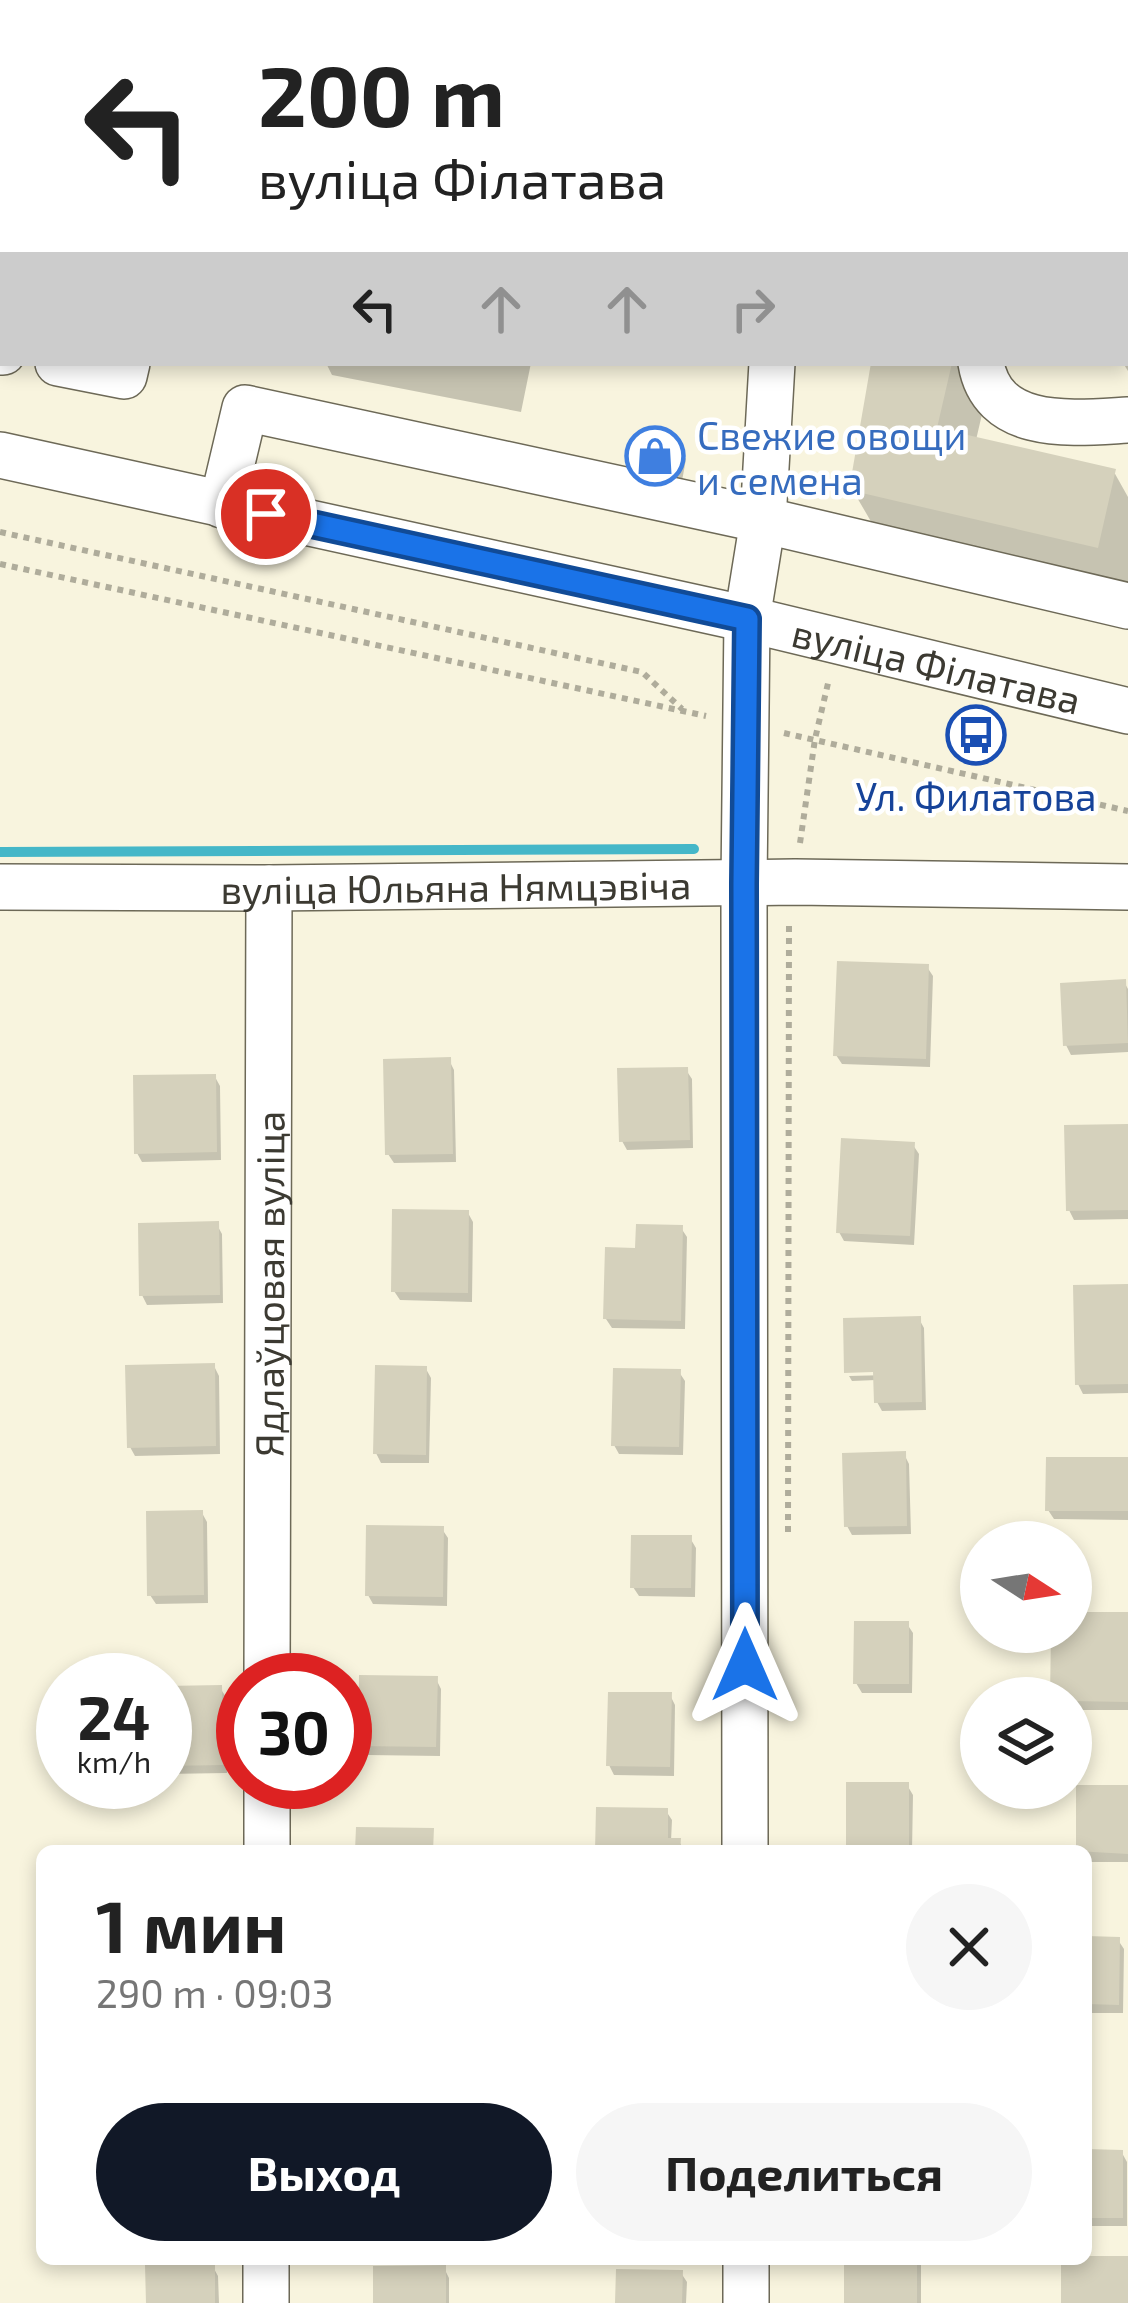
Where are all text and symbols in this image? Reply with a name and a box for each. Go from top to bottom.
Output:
text: 200 m [258,43,505,144]
icon: left [60,48,216,204]
text: вуліца Філатава [258,145,666,210]
icon: left [342,276,408,342]
icon: ahead [468,276,534,342]
icon: ahead [594,276,660,342]
icon: right [720,276,786,342]
place label: Свежие овощи и семена [697,411,966,503]
shop icon: Свежие овощи и семена [624,425,686,487]
pin [215,463,317,565]
icon: arrive [233,481,299,547]
street label: вуліца Філатава [788,607,1086,722]
bus stop icon: Ул. Филатова [945,704,1007,766]
place label: Ул. Филатова [855,772,1097,819]
street label: вуліца Юльяна Нямцэвіча [220,860,692,912]
street label: Ядлаўцовая вуліца [244,1111,293,1457]
north arrow [960,1521,1092,1653]
map controls [960,1521,1092,1809]
position arrow [682,1602,808,1728]
speed limit sign: 30 [216,1653,372,1809]
button: layers [960,1677,1092,1809]
text: 24 [77,1680,151,1752]
text: km/h [77,1743,151,1779]
text: 1 мин [96,1881,287,1967]
button: close [906,1884,1032,2010]
text: 290 m · 09:03 [96,1969,333,2016]
button: Выход [96,2103,552,2241]
button: Поделиться [576,2103,1032,2241]

